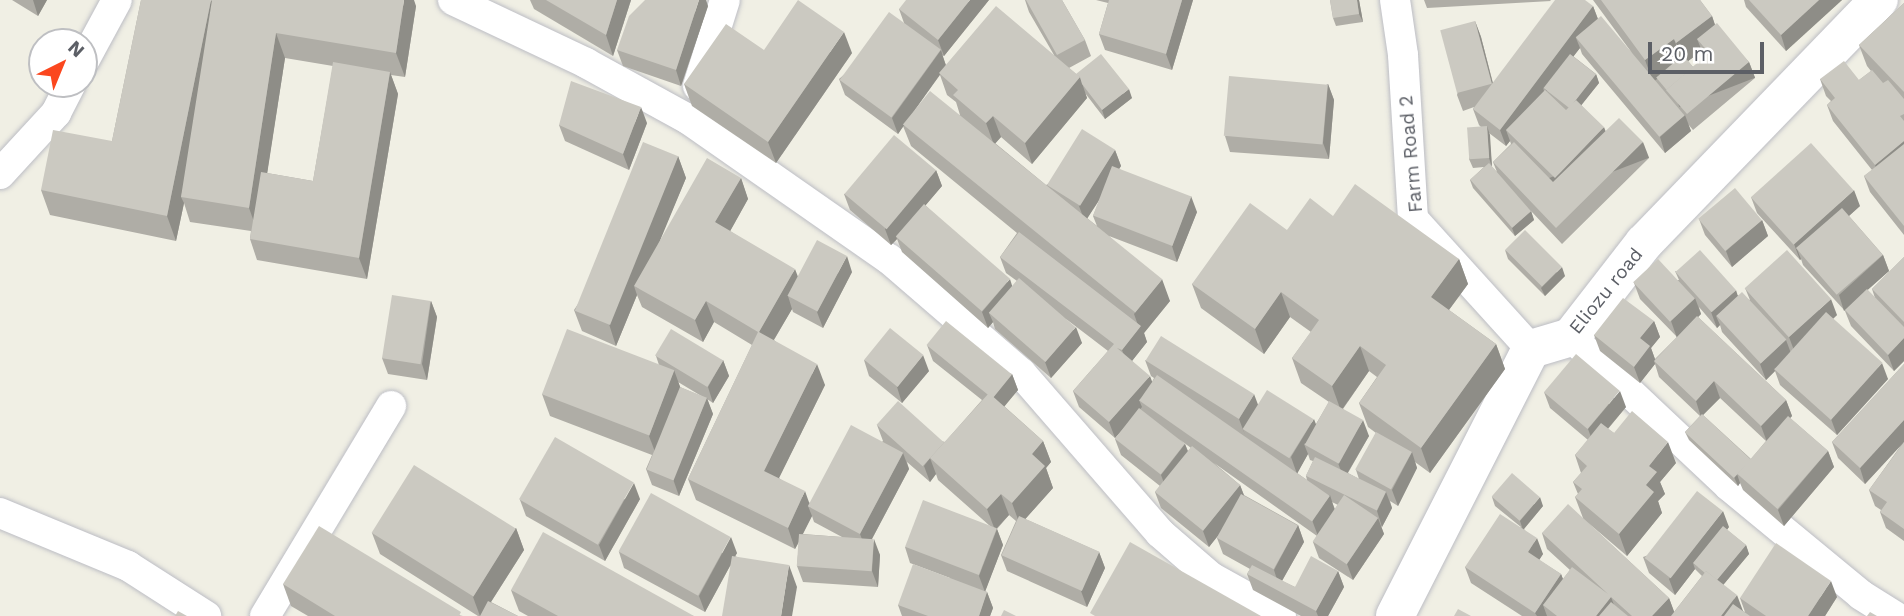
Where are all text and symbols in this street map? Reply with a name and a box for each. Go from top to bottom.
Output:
north arrow [28,28,98,98]
scale bar [1652,28,1768,72]
text: N [63,36,89,62]
text: 20 m [1661,41,1713,66]
street label: Farm Road 2 [1395,94,1427,214]
street label: Eliozu road [1564,243,1648,339]

